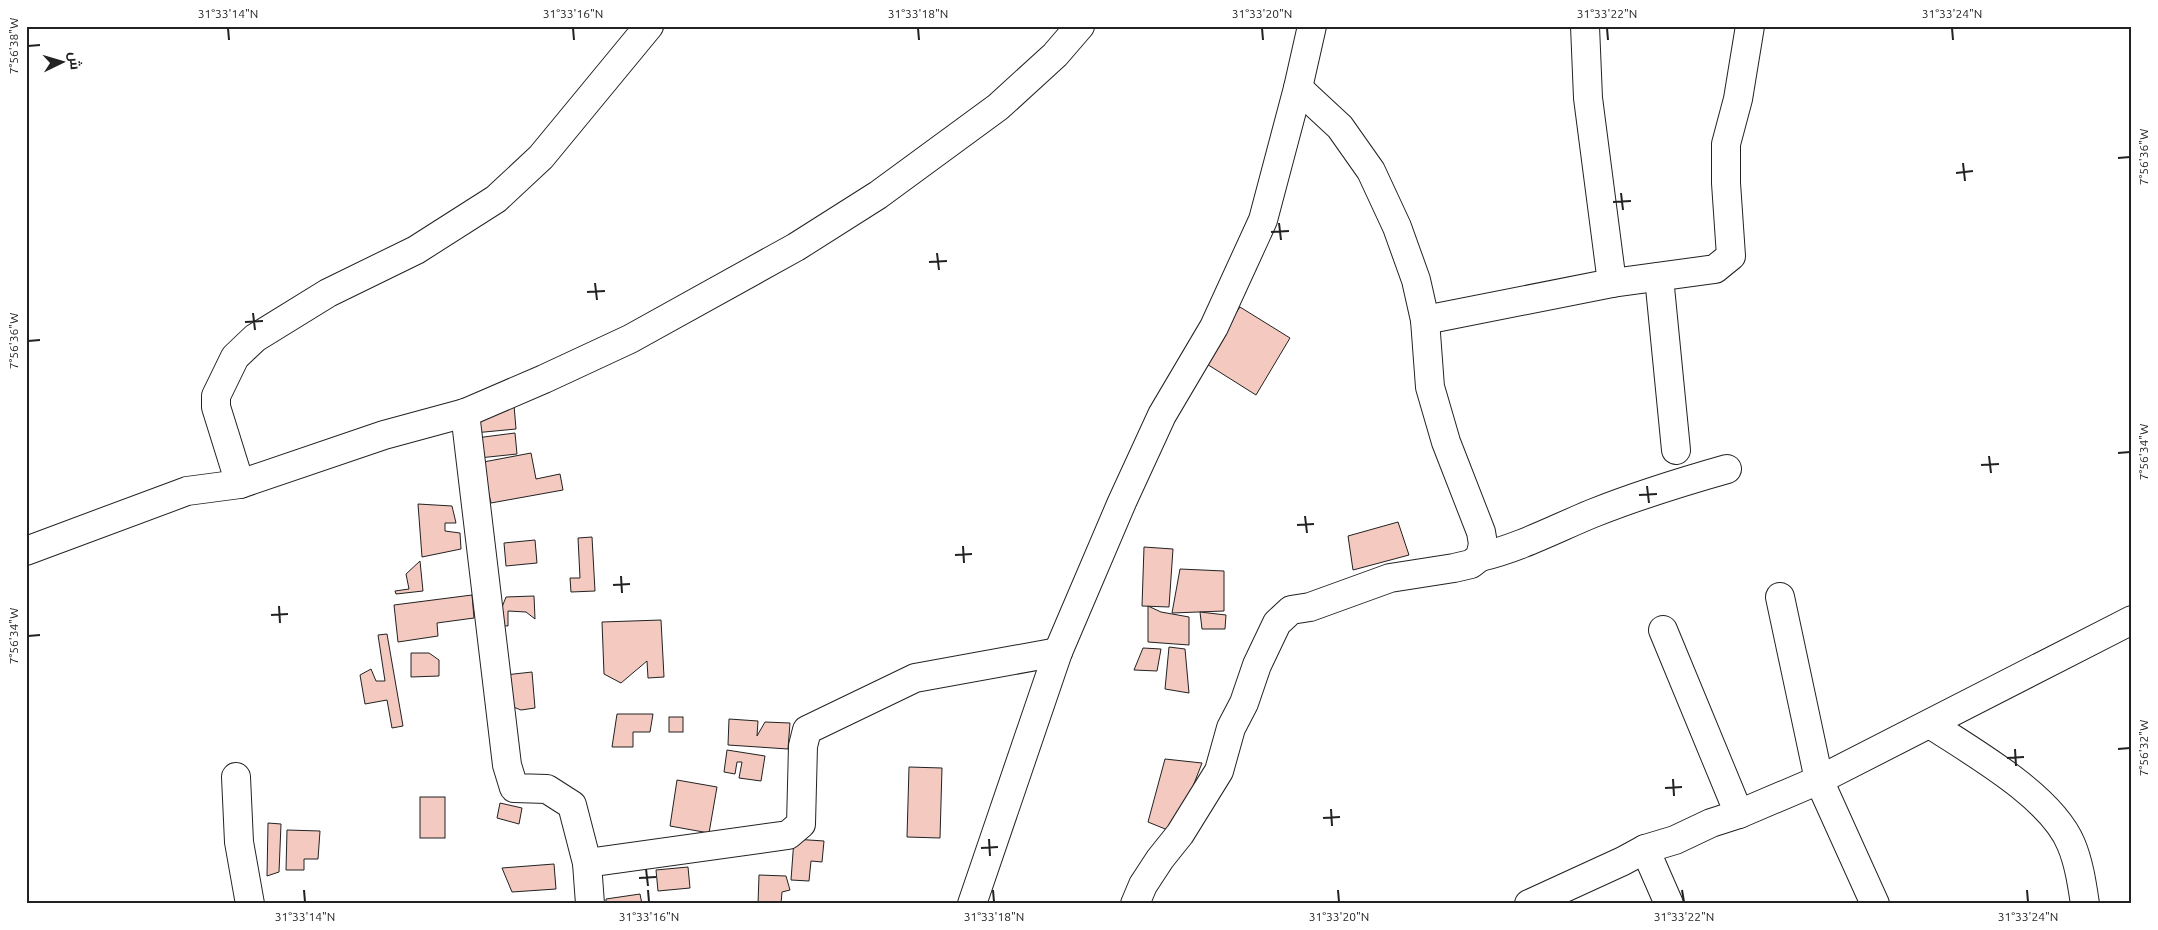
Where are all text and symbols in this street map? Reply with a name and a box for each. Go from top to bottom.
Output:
text: 31°33'14"N [198,7,258,20]
text: 31°33'16"N [543,7,603,20]
text: 31°33'18"N [888,7,948,20]
text: 31°33'20"N [1232,7,1292,20]
text: 31°33'22"N [1577,7,1637,20]
text: 31°33'24"N [1922,7,1982,20]
text: 7°56'38"W [7,18,20,74]
north arrow [38,38,88,88]
text: ش [65,51,84,71]
text: 7°56'36"W [2137,129,2150,185]
text: 7°56'36"W [7,313,20,369]
text: 7°56'34"W [2137,424,2150,480]
text: 7°56'34"W [7,608,20,664]
text: 7°56'32"W [2137,720,2150,776]
text: 31°33'14"N [275,910,335,923]
text: 31°33'16"N [619,910,679,923]
text: 31°33'18"N [964,910,1024,923]
text: 31°33'20"N [1309,910,1369,923]
text: 31°33'22"N [1654,910,1714,923]
text: 31°33'24"N [1998,910,2058,923]

